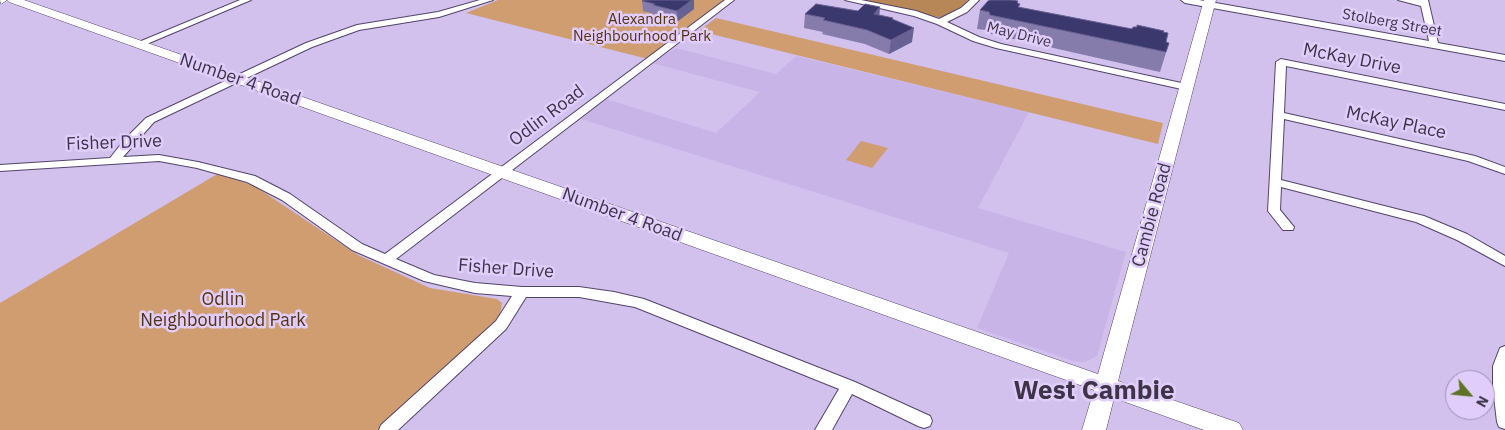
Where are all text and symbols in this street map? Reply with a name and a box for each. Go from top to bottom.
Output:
street label: Stolberg Street [1341,5,1443,41]
park label: Alexandra Neighbourhood Park [573,11,711,46]
street label: May Drive [985,18,1053,52]
street label: McKay Drive [1301,39,1403,79]
street label: Number 4 Road [177,49,303,111]
street label: Odlin Road [505,81,589,151]
street label: McKay Place [1344,102,1448,144]
street label: Fisher Drive [66,131,162,155]
street label: Cambie Road [1128,161,1176,269]
street label: Number 4 Road [559,183,685,247]
street label: Fisher Drive [457,255,555,283]
park label: Odlin Neighbourhood Park [140,289,306,332]
north arrow [1445,370,1495,420]
district label: West Cambie [1013,375,1175,407]
text: N [1472,393,1493,410]

